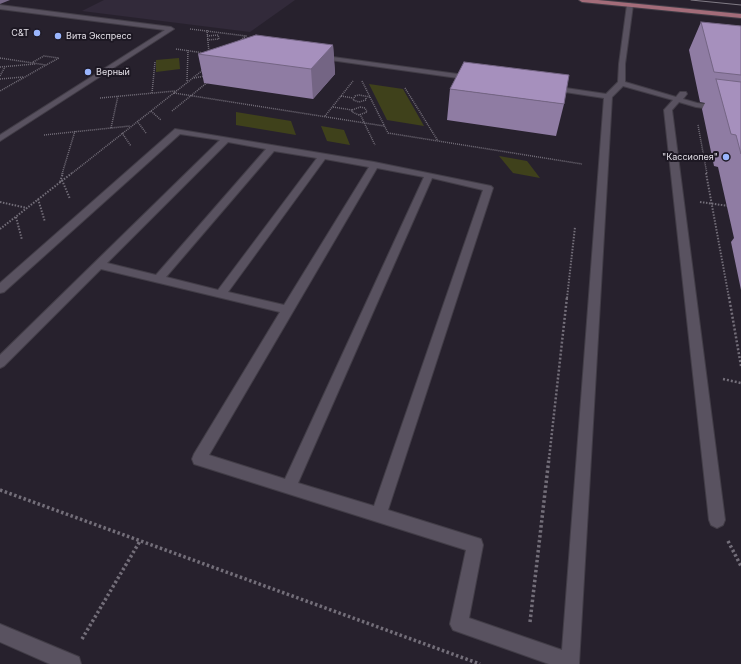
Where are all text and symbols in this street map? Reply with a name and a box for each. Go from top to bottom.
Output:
place label: С&Т [11,28,29,38]
marker: С&Т [32,28,42,38]
marker: Вита Экспресс [53,31,63,41]
place label: Вита Экспресс [66,31,132,41]
marker: Верный [83,67,93,77]
place label: Верный [96,67,130,77]
place label: "Кассиопея" [662,152,718,162]
marker: "Кассиопея" [721,152,731,162]

